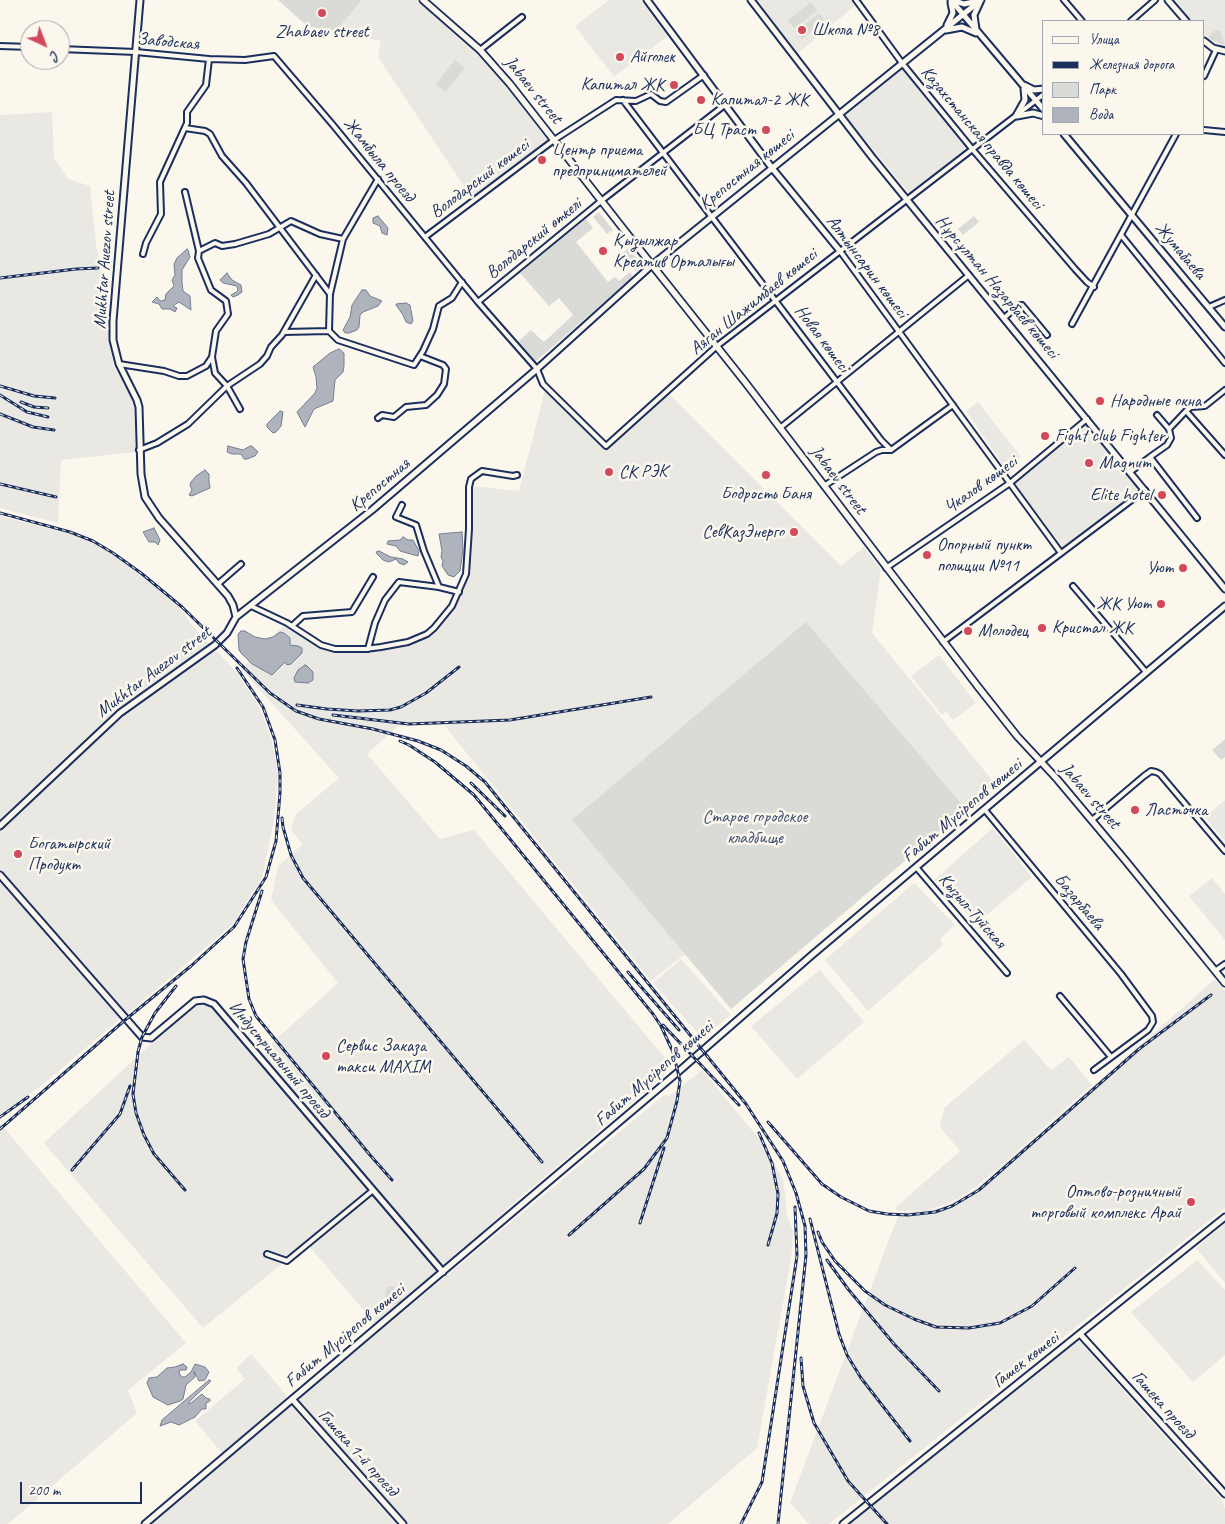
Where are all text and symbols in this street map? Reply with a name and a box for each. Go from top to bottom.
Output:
marker: Zhabaev street [316,7,328,19]
place label: Школа №8 [812,19,879,41]
north arrow [20,20,70,70]
legend [1042,20,1205,135]
place label: Zhabaev street [275,21,369,43]
marker: Школа №8 [796,24,808,36]
street label: Заводская [136,29,200,55]
text: Улица [1089,30,1119,49]
place label: Айголек [630,46,675,68]
text: С [47,47,63,64]
marker: Айголек [614,51,626,63]
street label: Jabaev street [499,52,567,128]
text: Железная дорога [1089,55,1174,74]
street label: Казахстанская правда көшесі [916,62,1048,214]
place label: Капитал ЖК [581,74,664,96]
marker: Капитал ЖК [668,79,680,91]
text: Парк [1089,80,1116,99]
place label: Капитал-2 ЖК [711,89,808,111]
marker: Капитал-2 ЖК [695,94,707,106]
text: Вода [1089,105,1113,124]
street label: Жамбыла проезд [338,113,420,207]
place label: БЦ Траст [693,119,756,141]
marker: БЦ Траст [760,124,772,136]
street label: Крепостная көшесі [695,125,799,215]
street label: Володарский көшесі [426,135,534,223]
place label: Центр приема предпринимателей [552,139,666,182]
marker: Центр приема предпринимателей [536,154,548,166]
street label: Mukhtar Auezov street [89,190,121,330]
street label: Володарский өткелі [482,194,586,284]
street label: Алтынсарин көшесі [821,211,913,323]
street label: Нұрсұлтан Назарбаев көшесі [931,211,1063,363]
street label: Жумабаева [1150,218,1210,284]
place label: Қызылжар Креатив Орталығы [613,230,734,272]
street label: Аяган Шажимбаев көшесі [686,244,822,360]
marker: Қызылжар Креатив Орталығы [597,245,609,257]
street label: Новая көшесі [790,301,854,377]
place label: Народные окна [1110,390,1201,412]
marker: Народные окна [1094,395,1106,407]
place label: Fight club Fighter [1055,425,1164,447]
marker: Fight club Fighter [1039,430,1051,442]
street label: Jabaev street [805,441,871,519]
street label: Чкалов көшесі [940,451,1022,519]
place label: Magnum [1099,452,1151,474]
street label: Крепостная [345,453,415,517]
marker: Magnum [1083,457,1095,469]
place label: СК РЭК [619,461,667,483]
marker: СК РЭК [603,466,615,478]
marker: Бодрость Баня [760,469,772,481]
place label: Бодрость Баня [721,483,811,505]
place label: Elite hotel [1090,484,1152,506]
marker: Elite hotel [1156,489,1168,501]
place label: СевКазЭнерго [702,521,784,543]
marker: СевКазЭнерго [788,526,800,538]
place label: Опорный пункт полиции №11 [937,534,1031,576]
marker: Опорный пункт полиции №11 [921,549,933,561]
place label: Уют [1146,557,1173,579]
marker: Уют [1177,562,1189,574]
place label: ЖК Уют [1096,593,1151,615]
marker: ЖК Уют [1155,598,1167,610]
place label: Кристал ЖК [1052,617,1133,639]
place label: Молодец [978,620,1028,642]
street label: Mukhtar Auezov street [92,622,216,722]
marker: Кристал ЖК [1036,622,1048,634]
marker: Молодец [962,625,974,637]
street label: Ғабит Мүсірепов көшесі [897,754,1027,868]
street label: Jabaev street [1055,758,1125,834]
place label: Ласточка [1145,799,1207,821]
marker: Ласточка [1129,804,1141,816]
park label: Старое городское кладбище [703,806,807,849]
place label: Богатырский Продукт [28,833,110,876]
marker: Богатырский Продукт [12,848,24,860]
street label: Кызыл-Туйская [934,869,1010,953]
street label: Базарбаева [1049,869,1109,935]
street label: Индустриальный проезд [224,997,334,1123]
street label: Ғабит Мүсірепов көшесі [590,1016,718,1132]
place label: Сервис Заказа такси MAXIM [336,1035,431,1078]
marker: Сервис Заказа такси MAXIM [320,1050,332,1062]
place label: Оптово-розничный торговый комплекс Арай [1030,1181,1181,1224]
marker: Оптово-розничный торговый комплекс Арай [1185,1196,1197,1208]
street label: Ғабит Мүсірепов көшесі [280,1279,410,1393]
street label: Гашек көшесі [988,1327,1064,1393]
street label: Гашека проезд [1127,1366,1199,1444]
street label: Гашека 1-й проезд [313,1405,403,1501]
scale bar [22,1472,145,1504]
text: 200 m [28,1481,60,1500]

